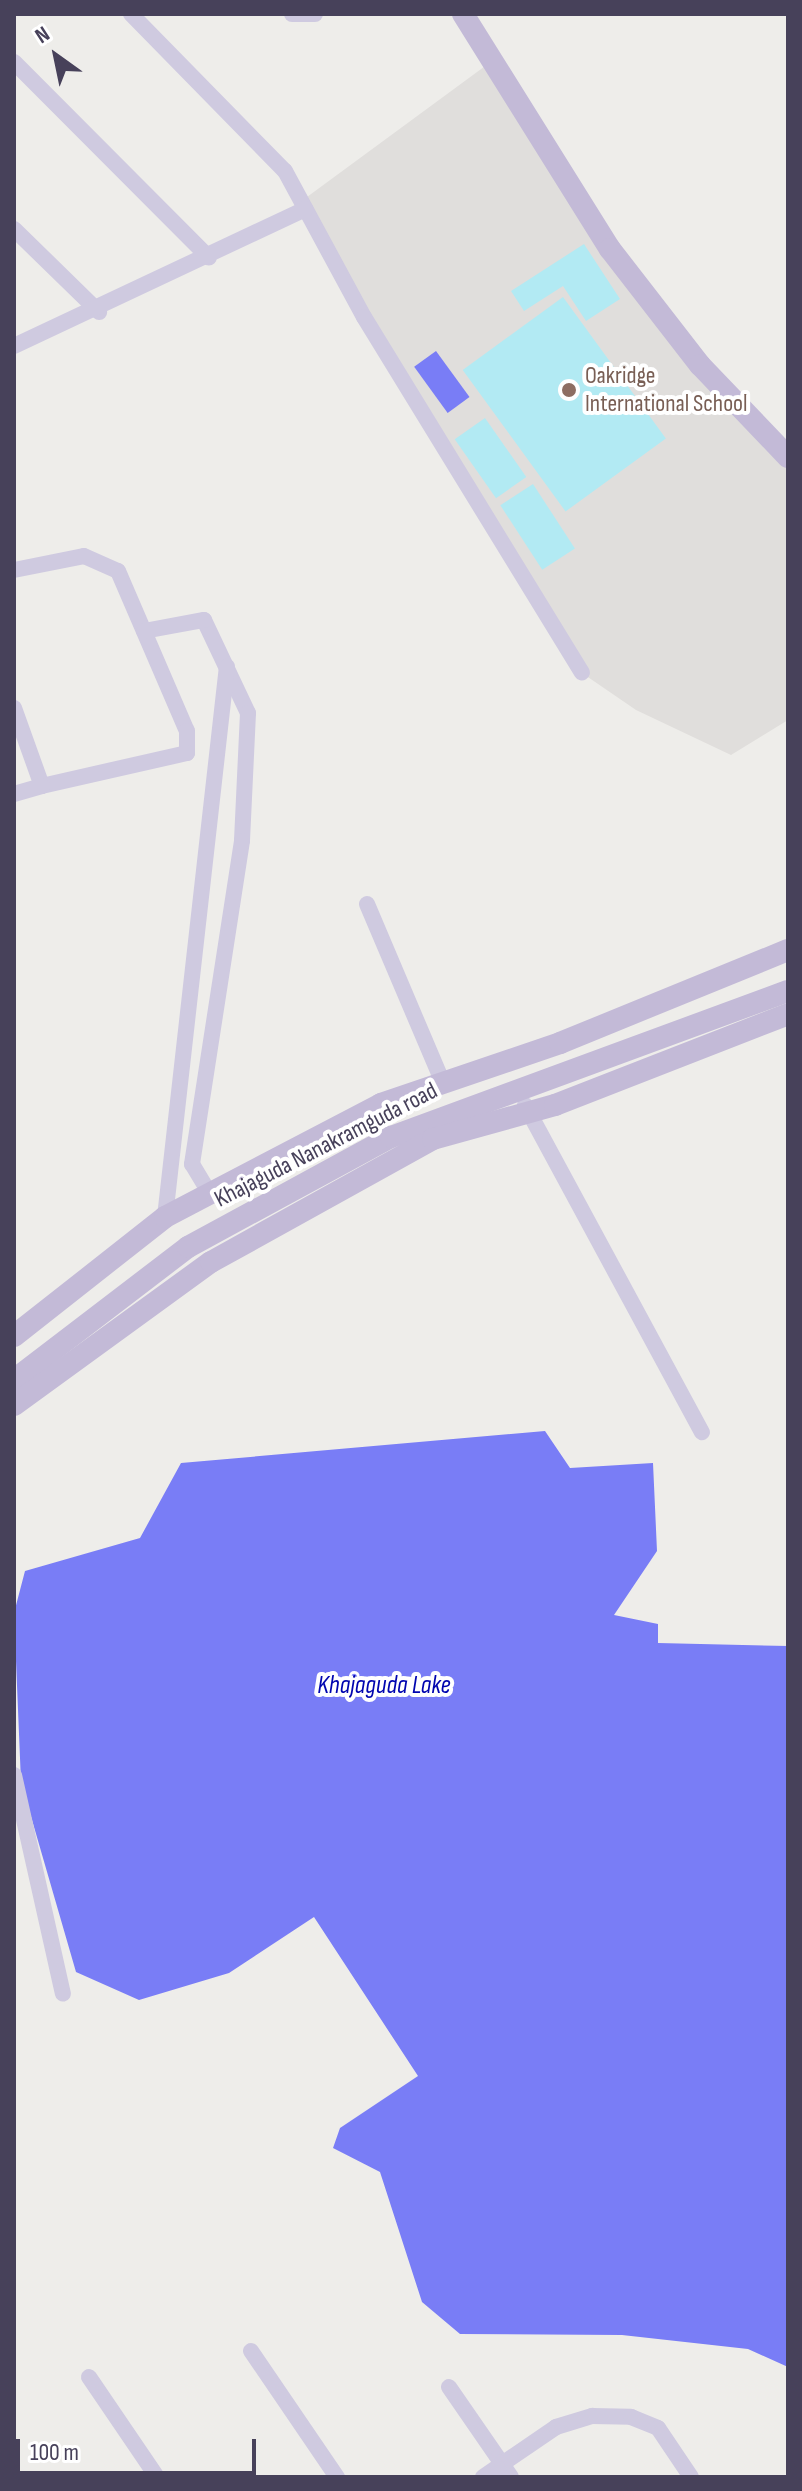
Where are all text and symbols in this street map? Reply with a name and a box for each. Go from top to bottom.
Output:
north arrow [16,16,96,96]
text: N [30,21,55,50]
place label: Oakridge International School [585,362,748,418]
marker: Oakridge International School [560,381,578,399]
street label: Khajaguda Nanakramguda road [210,1076,442,1214]
water label: Khajaguda Lake [317,1670,451,1702]
scale bar [20,2423,260,2473]
text: 100 m [30,2438,79,2467]

